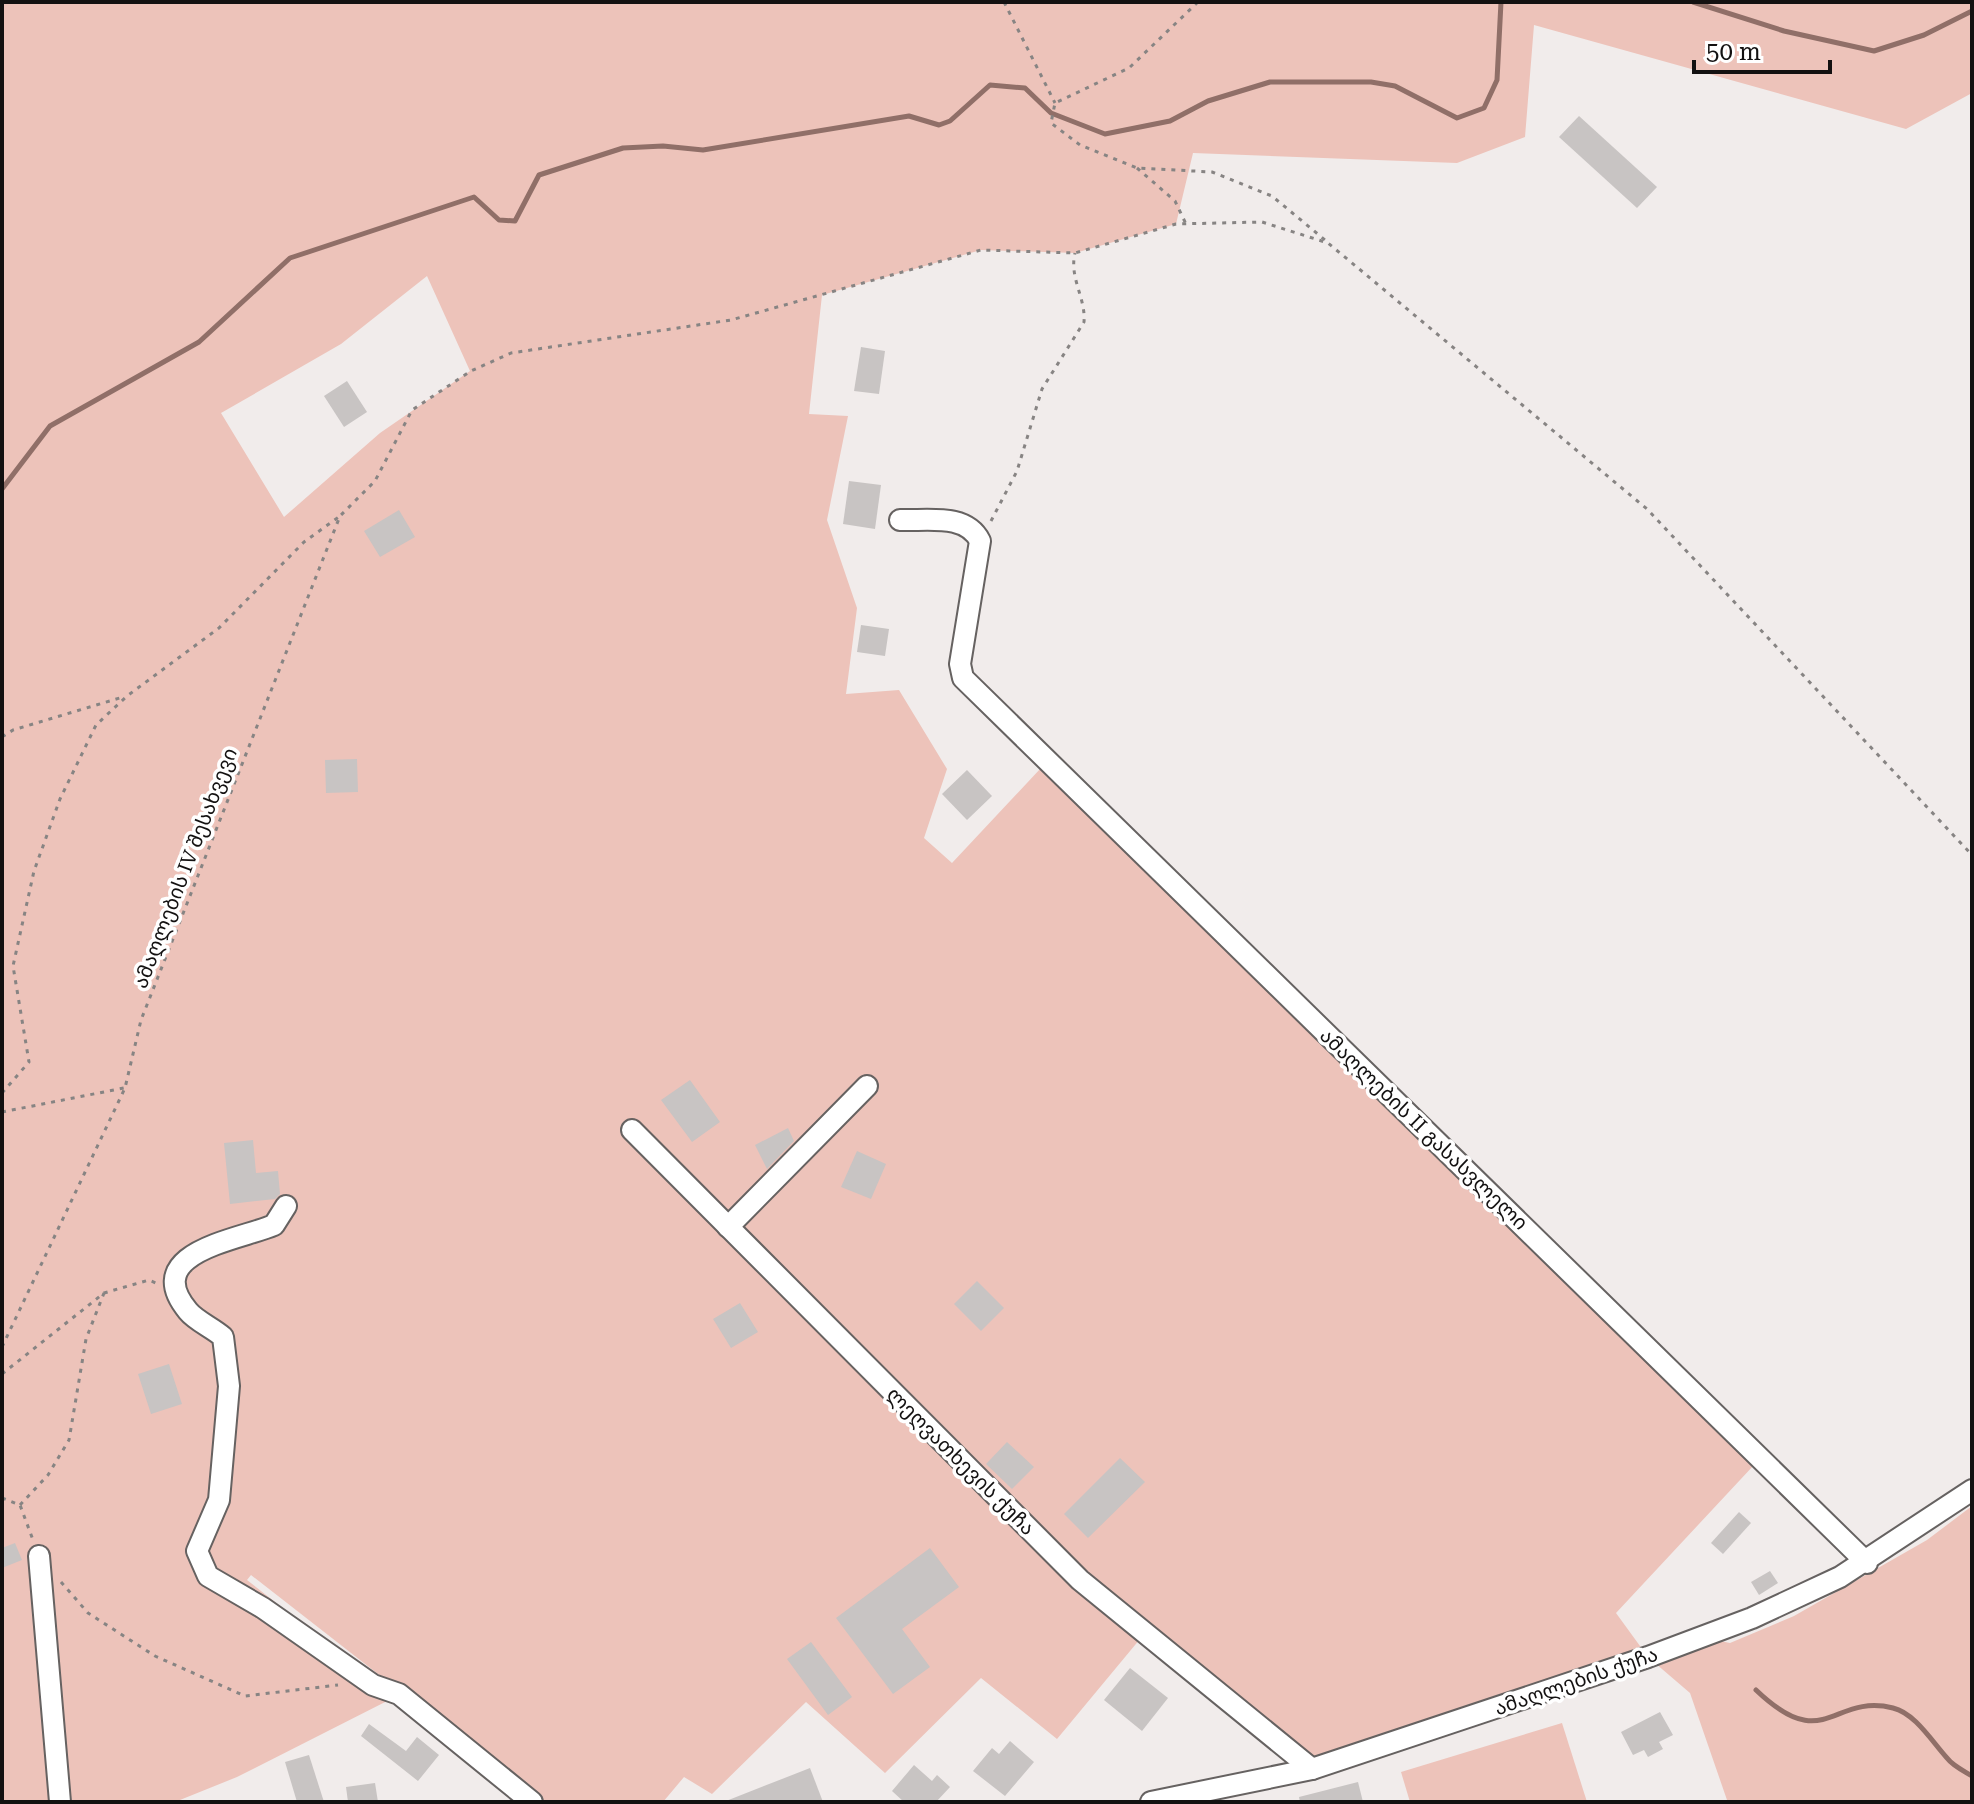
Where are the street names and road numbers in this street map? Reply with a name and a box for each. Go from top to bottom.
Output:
street label: ამაღლების IV შესახვევი [128,745,243,992]
street label: ამაღლების II გასასვლელი [1314,1023,1533,1235]
street label: ლეღვათხევის ქუჩა [881,1382,1040,1541]
street label: ამაღლების ქუჩა [1491,1642,1661,1721]

